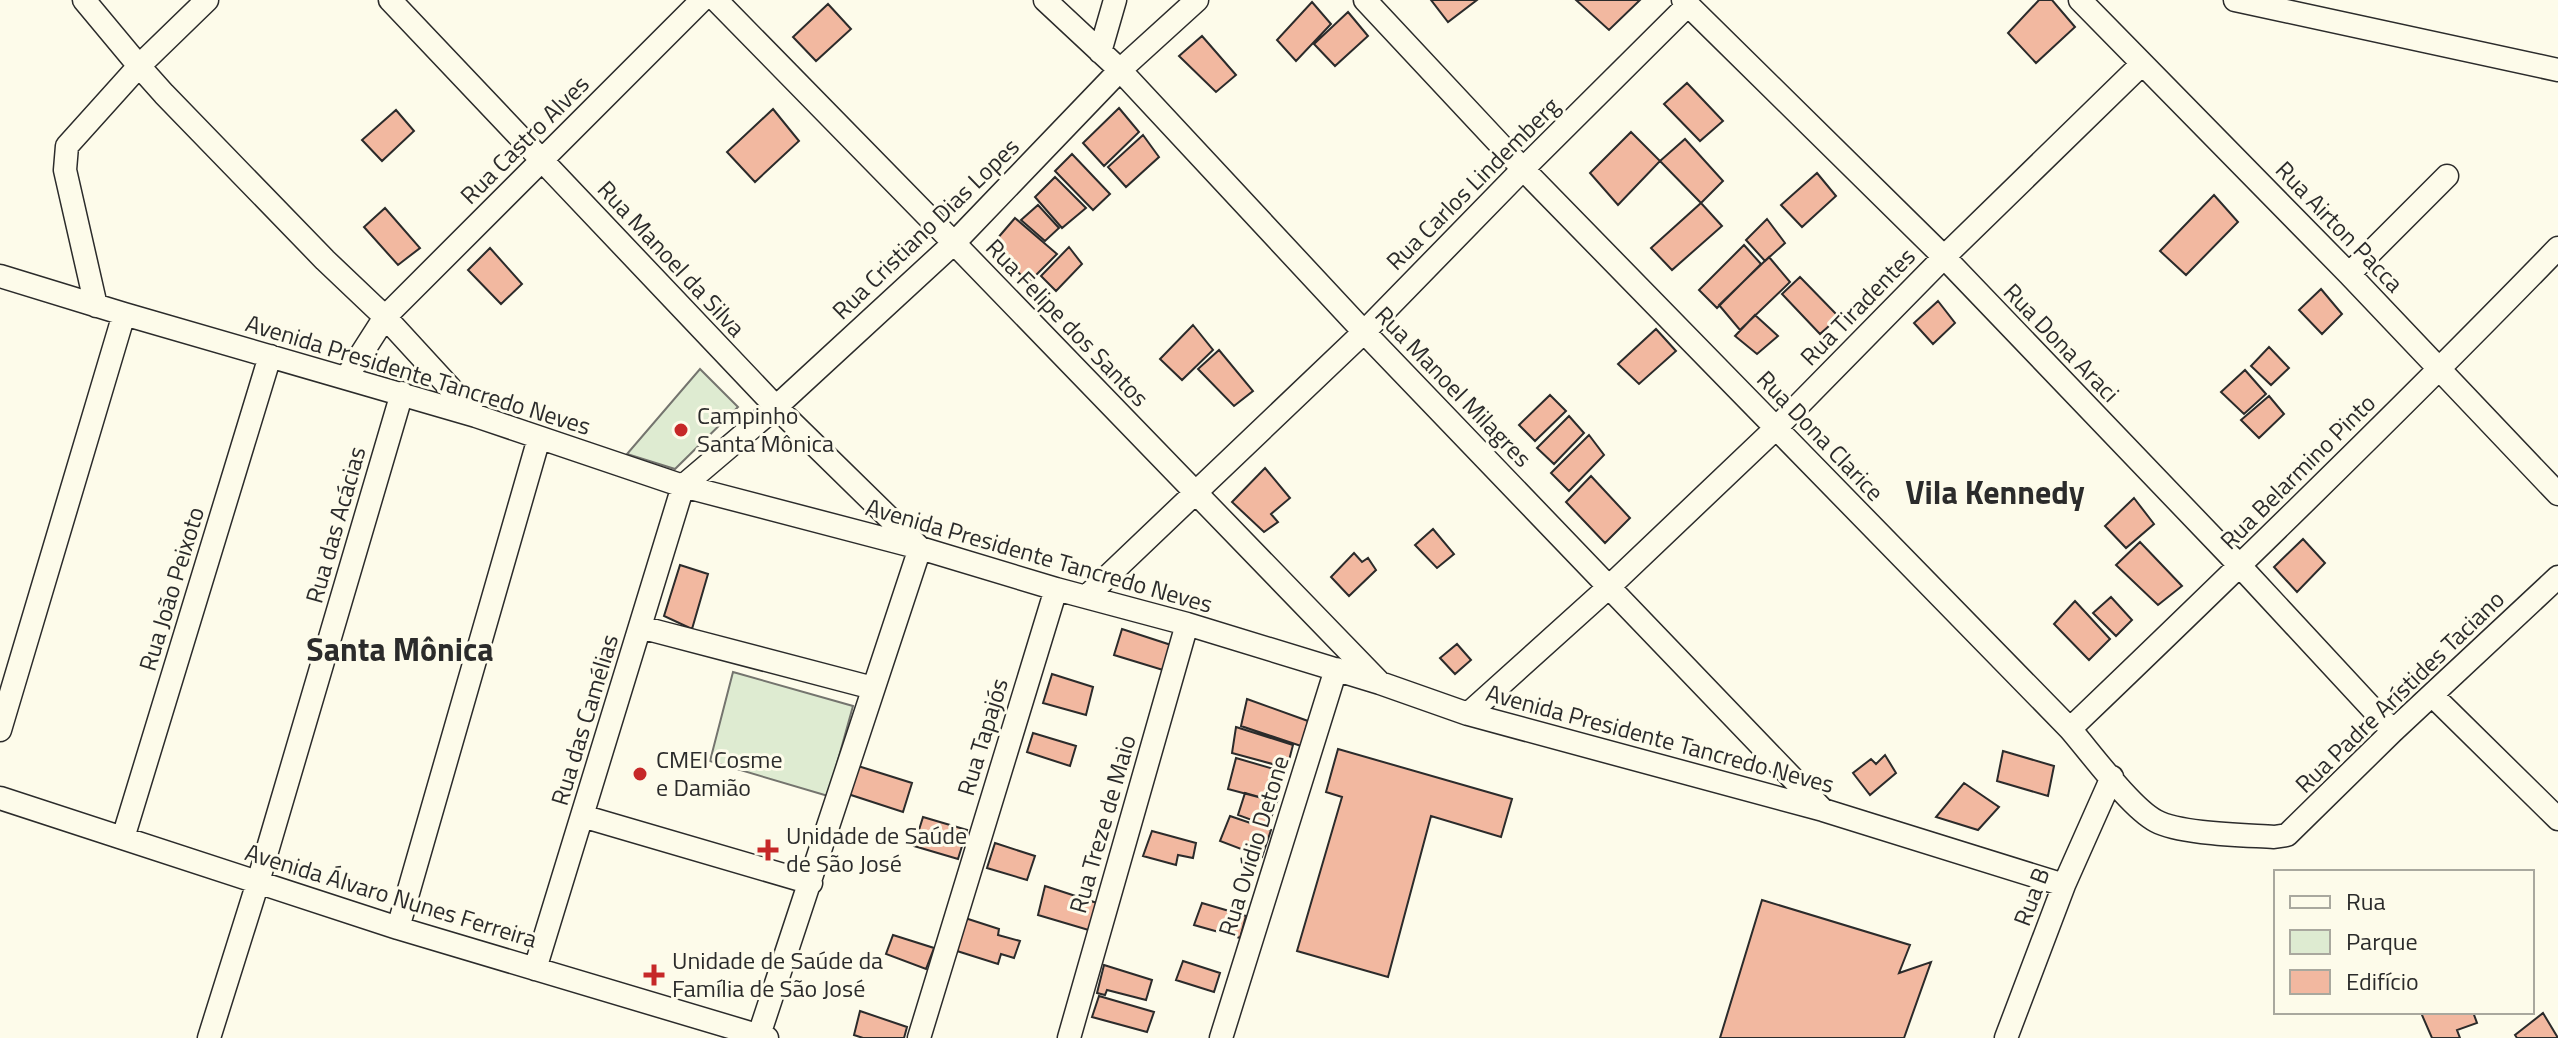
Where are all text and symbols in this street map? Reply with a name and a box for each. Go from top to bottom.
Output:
street label: Rua Castro Alves [451,66,597,212]
street label: Rua Carlos Lindemberg [1377,88,1567,278]
street label: Rua Cristiano Dias Lopes [824,129,1027,327]
street label: Rua Airton Pacca [2267,152,2412,300]
street label: Rua Manoel da Silva [589,172,754,345]
street label: Rua Felipe dos Santos [978,230,1158,415]
street label: Rua Tiradentes [1791,239,1923,374]
street label: Rua Dona Araci [1995,275,2128,410]
street label: Rua Manoel Milagres [1367,298,1540,475]
street label: Avenida Presidente Tancredo Neves [241,304,595,444]
street label: Rua Dona Clarice [1749,362,1893,509]
street label: Rua Belarmino Pinto [2211,385,2383,557]
place label: Campinho Santa Mônica [697,397,834,461]
marker: Campinho Santa Mônica [672,421,690,439]
street label: Rua das Acácias [295,442,375,607]
district label: Vila Kennedy [1905,468,2085,516]
street label: Avenida Presidente Tancredo Neves [862,488,1217,622]
street label: Rua João Peixoto [129,502,213,675]
street label: Rua Padre Arístides Taciano [2287,581,2512,801]
district label: Santa Mônica [306,625,494,673]
street label: Rua das Camélias [541,630,627,810]
street label: Rua Tapajós [947,674,1017,800]
street label: Avenida Presidente Tancredo Neves [1482,674,1838,802]
street label: Rua Treze de Maio [1059,730,1145,917]
place label: CMEI Cosme e Damião [656,741,783,805]
street label: Rua Ovídio Detone [1209,751,1298,940]
marker: CMEI Cosme e Damião [631,765,649,783]
place label: Unidade de Saúde de São José [786,817,967,881]
street label: Avenida Álvaro Nunes Ferreira [241,833,542,957]
marker: Unidade de Saúde de São José [757,839,779,861]
street label: Rua B [2004,862,2059,931]
legend [2274,870,2534,1014]
text: Rua [2346,883,2385,919]
text: Parque [2346,923,2418,959]
place label: Unidade de Saúde da Família de São José [672,942,883,1006]
text: Edifício [2346,963,2419,999]
marker: Unidade de Saúde da Família de São José [643,964,665,986]

